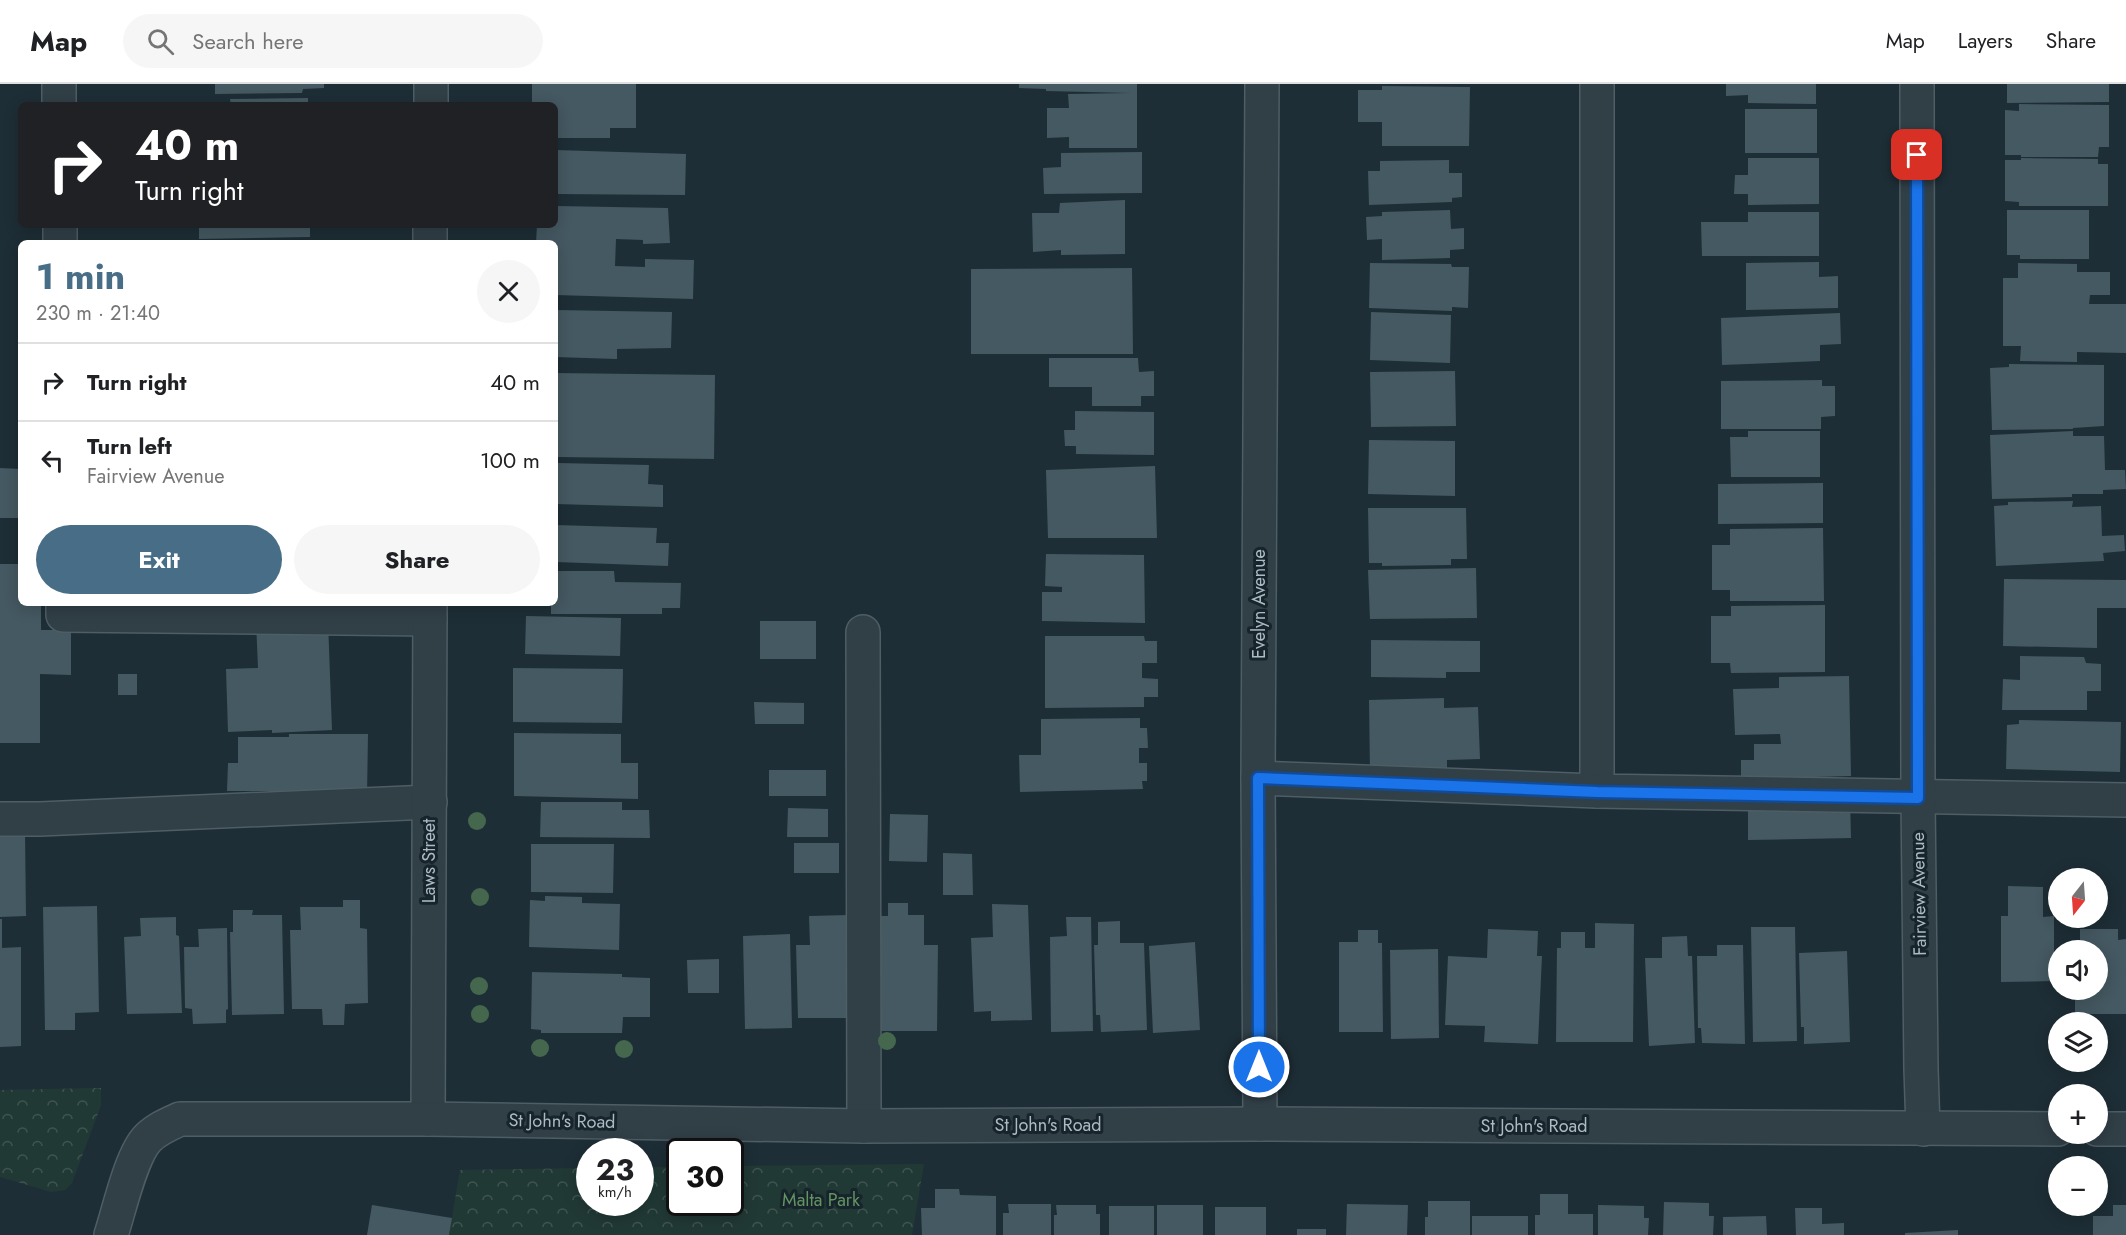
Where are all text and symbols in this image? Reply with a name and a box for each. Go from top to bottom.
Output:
search box [123,14,543,68]
text: Map [30,21,87,62]
icon: search [144,25,177,58]
text: Search here [192,25,304,57]
text: Map [1886,26,1925,56]
text: Layers [1958,26,2013,56]
text: Share [2046,26,2096,56]
text: 40 m [135,115,239,176]
icon: right [36,126,114,204]
pin [1891,129,1942,180]
icon: arrive [1900,138,1933,171]
text: Turn right [135,171,243,210]
text: 1 min [36,250,125,302]
button: close [477,260,540,323]
text: 230 m · 21:40 [36,299,160,328]
icon: right [36,366,69,399]
text: Turn right [87,366,187,398]
text: 40 m [490,366,540,398]
text: Turn left [87,430,172,462]
icon: left [36,444,69,477]
text: 100 m [480,444,540,476]
text: Fairview Avenue [87,462,225,491]
button: Exit [36,525,282,594]
button: Share [294,525,540,594]
street label: Evelyn Avenue [1246,549,1272,659]
street label: Laws Street [416,818,442,903]
street label: Fairview Avenue [1905,832,1933,956]
north arrow [2048,868,2108,928]
map controls [2048,868,2108,1216]
button: sound [2048,940,2108,1000]
button: layers [2048,1012,2108,1072]
position arrow [1227,1035,1291,1099]
button: + [2048,1084,2108,1144]
street label: St John's Road [508,1107,616,1135]
street label: St John's Road [995,1112,1101,1138]
street label: St John's Road [1481,1113,1587,1139]
speed limit sign: 30 [666,1138,744,1216]
text: 23 [596,1148,634,1191]
button: − [2048,1156,2108,1216]
text: km/h [598,1181,632,1203]
park label: Malta Park [782,1187,860,1213]

